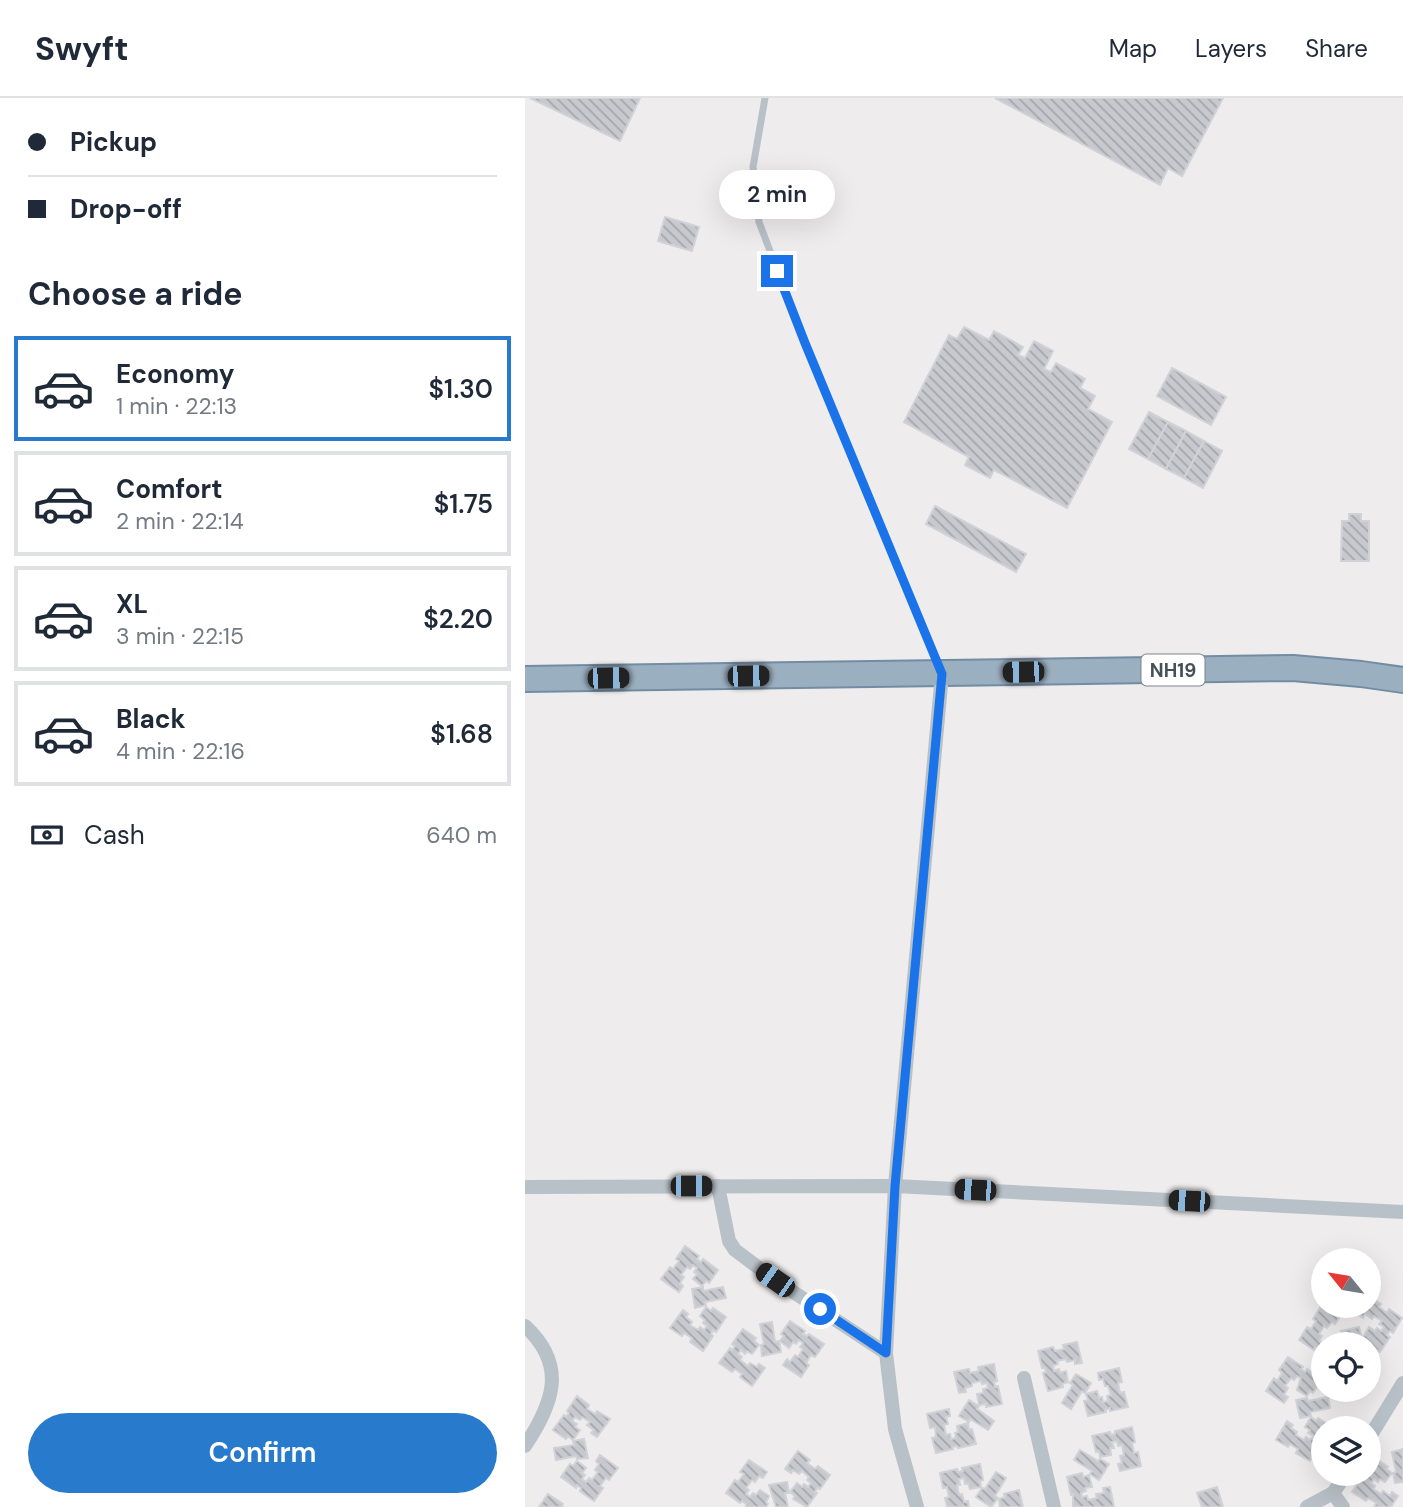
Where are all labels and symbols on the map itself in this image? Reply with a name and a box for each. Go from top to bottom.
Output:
callout: 2 min [719,170,835,218]
route end [761,255,793,287]
road number: NH19 [1141,654,1205,685]
car [1002,661,1045,683]
car [727,665,770,687]
car [587,667,630,689]
car [671,1176,713,1197]
car [954,1178,997,1202]
car [1168,1189,1211,1213]
north arrow [1311,1248,1381,1318]
car [752,1259,799,1301]
route start [804,1293,836,1325]

